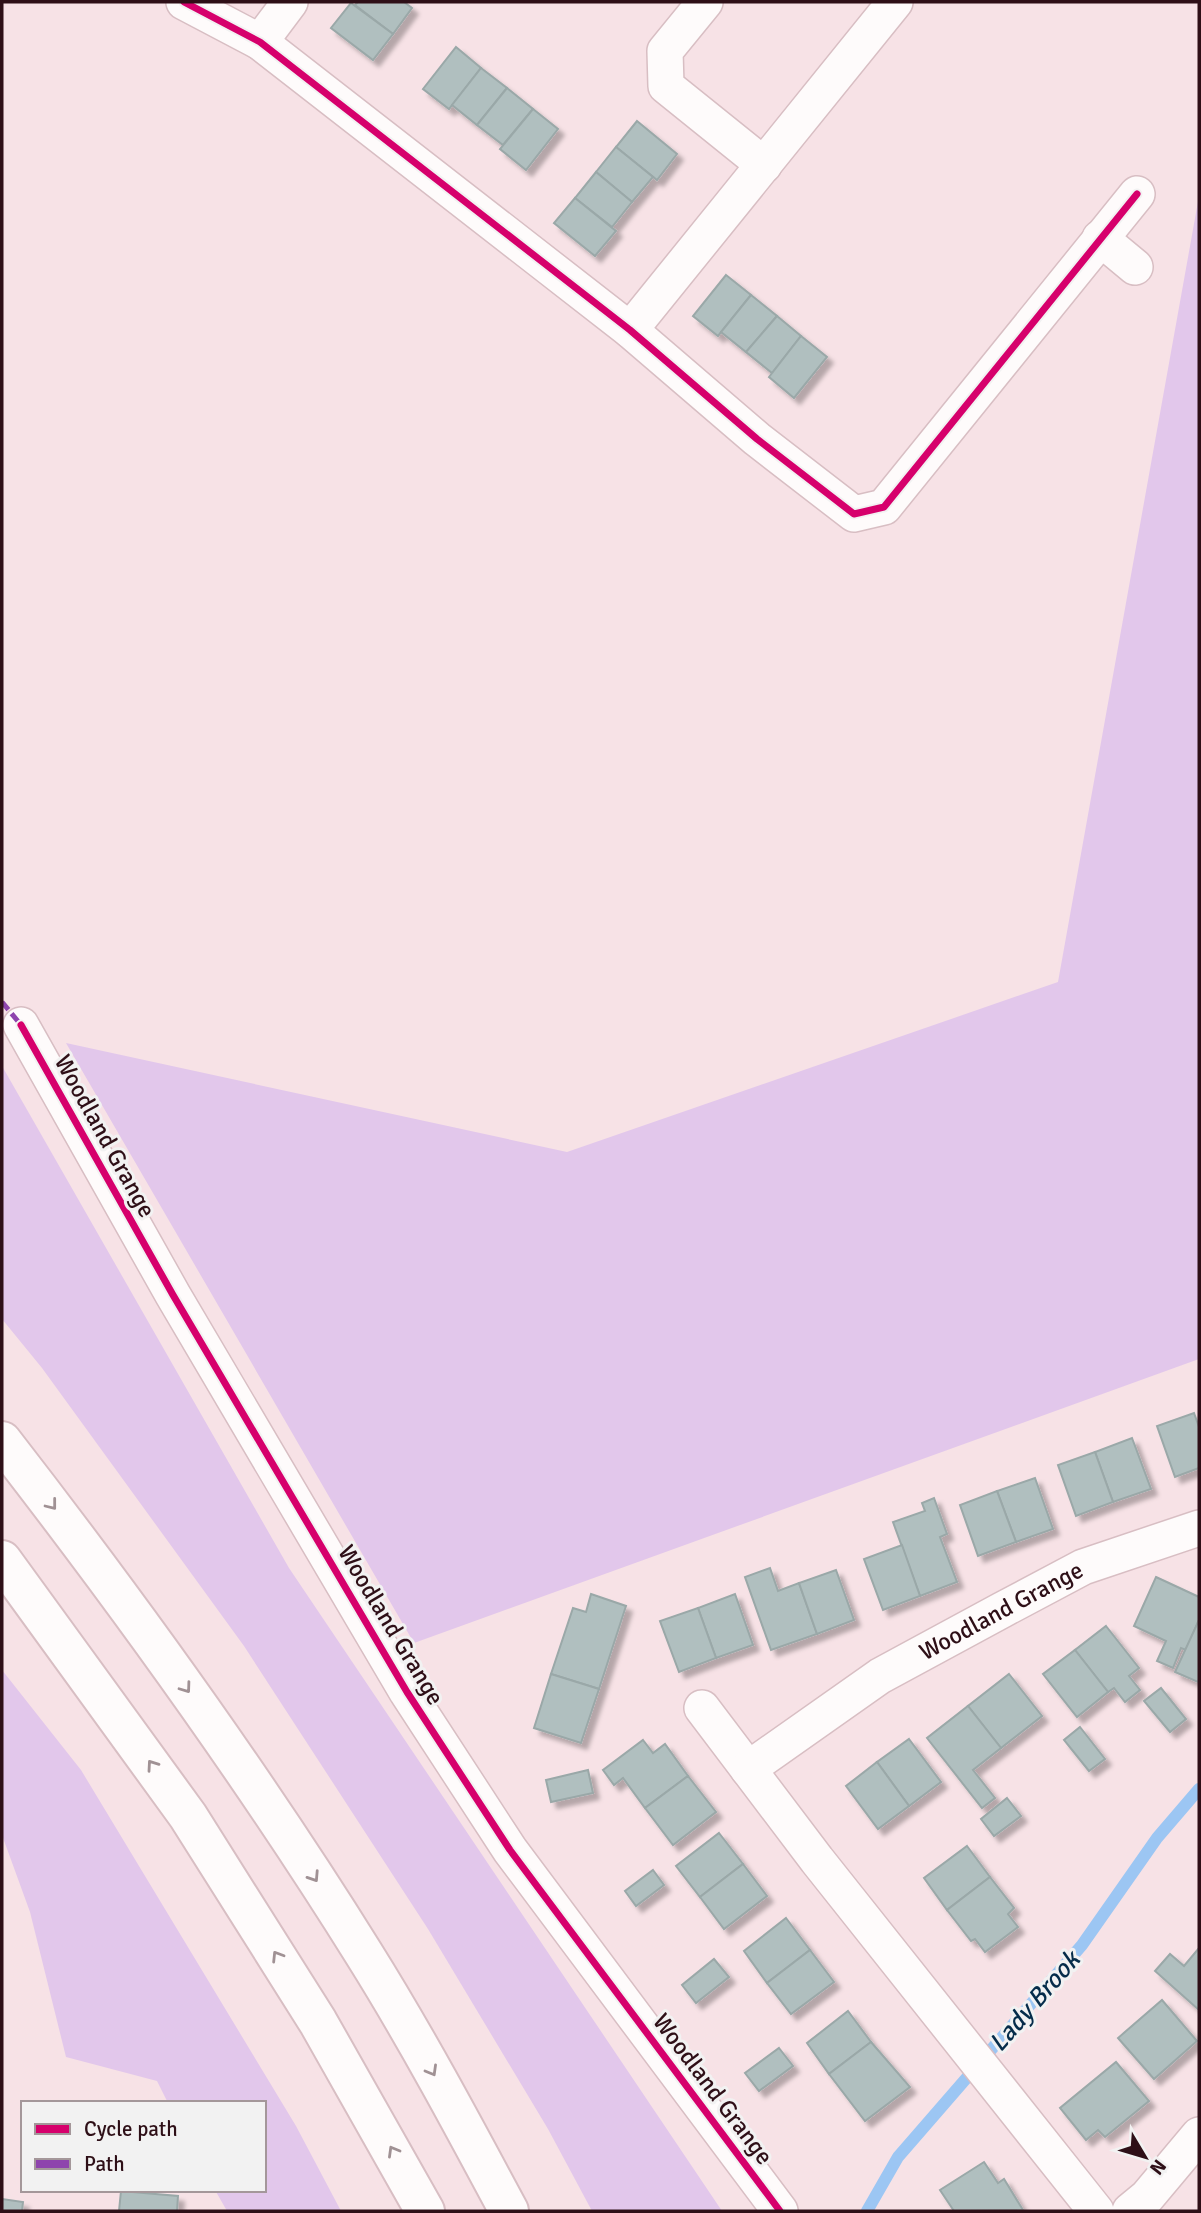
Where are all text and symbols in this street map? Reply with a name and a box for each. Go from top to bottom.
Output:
street label: Woodland Grange [48,1049,162,1223]
one-way arrow [44,1496,56,1509]
street label: Woodland Grange [331,1539,451,1711]
street label: Woodland Grange [914,1555,1088,1667]
one-way arrow [178,1680,191,1693]
one-way arrow [148,1760,160,1773]
one-way arrow [305,1869,318,1882]
water label: Lady Brook [982,1943,1088,2058]
one-way arrow [272,1950,285,1963]
street label: Woodland Grange [646,2007,780,2171]
one-way arrow [424,2064,437,2076]
legend [21,2101,266,2192]
text: Cycle path [84,2116,178,2142]
north arrow [1110,2122,1180,2192]
one-way arrow [388,2146,401,2159]
text: Path [84,2151,125,2177]
text: N [1144,2154,1171,2179]

